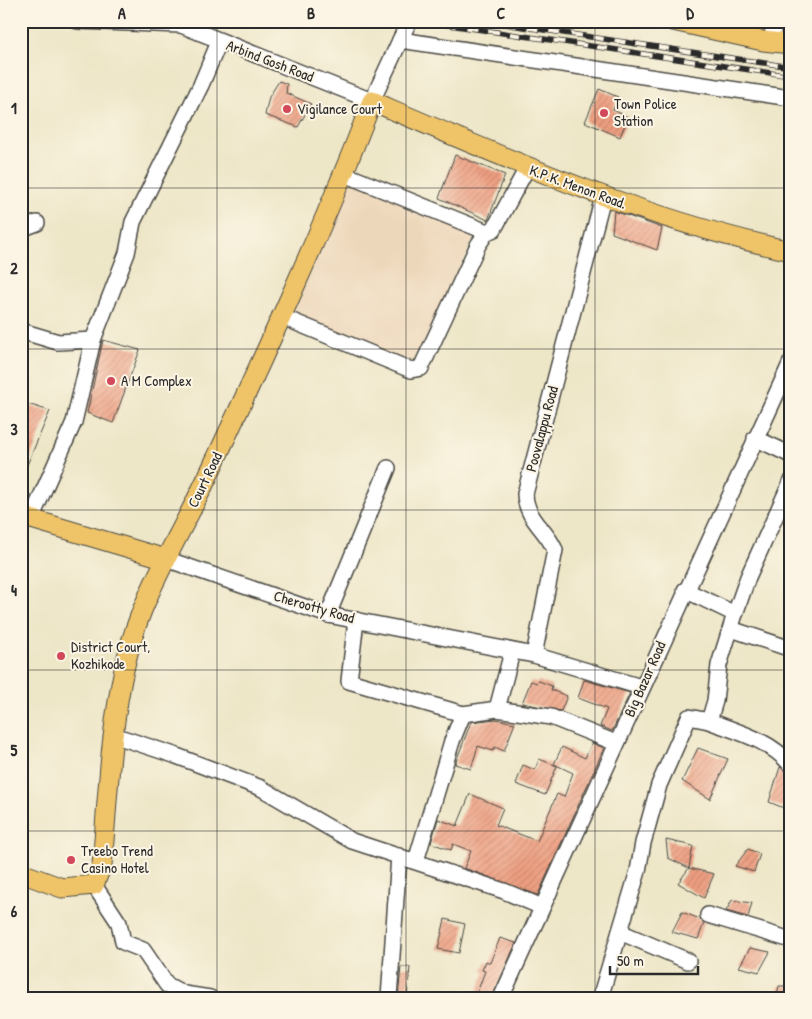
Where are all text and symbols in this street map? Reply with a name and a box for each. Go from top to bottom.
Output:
text: A [118,2,126,24]
text: B [307,2,315,24]
text: C [497,2,506,24]
text: D [686,2,694,24]
street label: Arbind Gosh Road [223,34,317,87]
place label: Town Police Station [614,93,677,131]
text: 1 [11,97,17,119]
place label: Vigilance Court [297,98,383,119]
marker: Vigilance Court [281,103,293,115]
marker: Town Police Station [598,107,610,119]
street label: K.P.K. Menon Road. [527,159,630,214]
text: 2 [10,257,18,279]
place label: A M Complex [121,370,192,391]
marker: A M Complex [105,375,117,387]
street label: Poovalappu Road [520,384,563,474]
text: 3 [10,418,18,440]
street label: Court Road [182,448,227,511]
text: 4 [11,579,17,601]
street label: Cherootty Road [271,585,357,628]
place label: District Court, Kozhikode [71,636,150,674]
street label: Big Bazar Road [619,638,671,720]
marker: District Court, Kozhikode [55,650,67,662]
text: 5 [11,739,18,761]
place label: Treebo Trend Casino Hotel [81,840,153,878]
marker: Treebo Trend Casino Hotel [65,854,77,866]
text: 6 [11,900,18,922]
scale bar [610,944,697,976]
text: 50 m [617,950,644,971]

